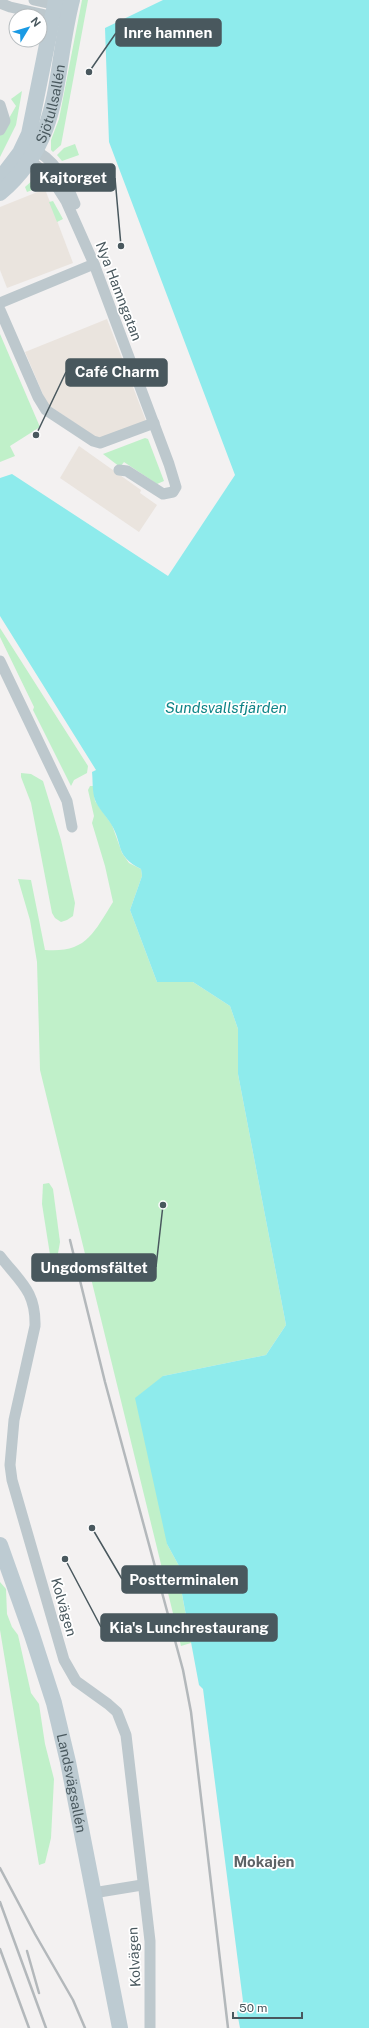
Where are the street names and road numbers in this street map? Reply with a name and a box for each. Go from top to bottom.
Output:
street label: Sjötullsallén [32,63,68,146]
street label: Nya Hamngatan [93,239,145,343]
street label: Kolvägen [48,1576,80,1638]
street label: Landsvägsallén [53,1732,90,1834]
street label: Kolvägen [124,1927,144,1987]

